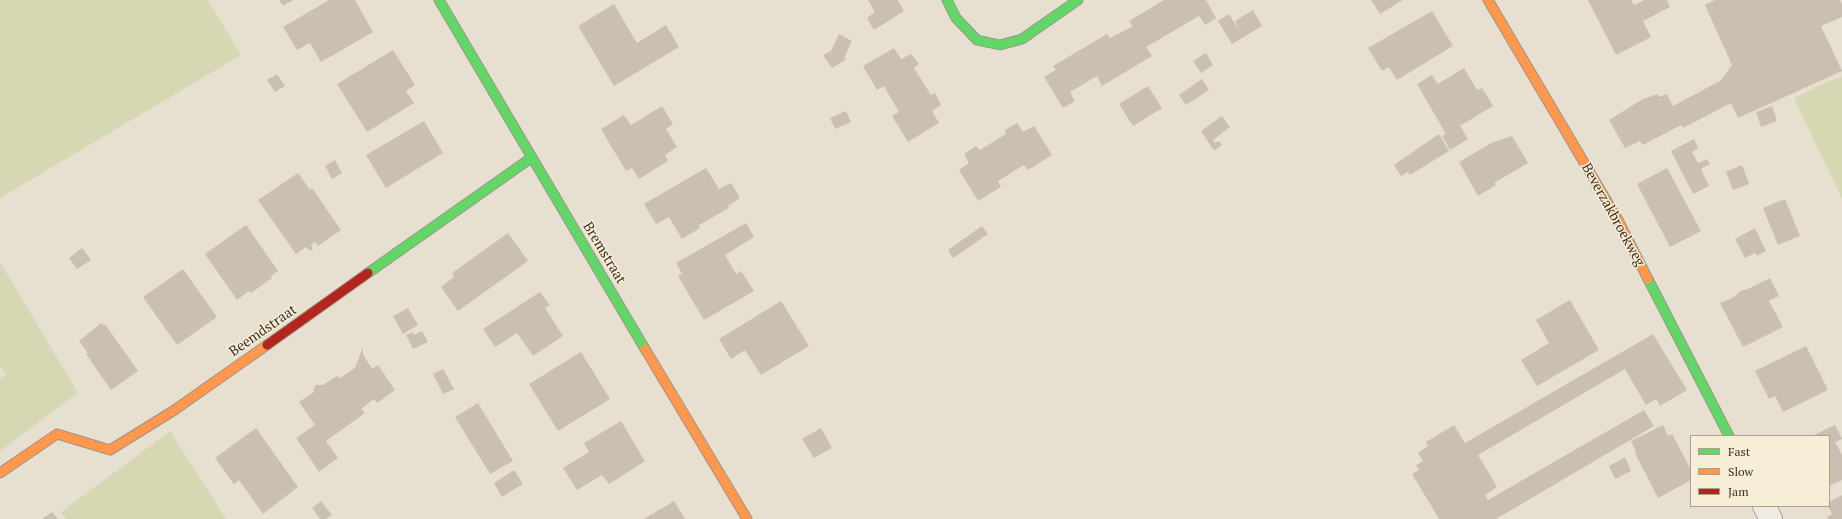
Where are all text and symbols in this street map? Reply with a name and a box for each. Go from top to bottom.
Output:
street label: Beverzakbroekweg [1578,161,1648,269]
street label: Bremstraat [579,219,629,287]
street label: Beemdstraat [226,302,300,360]
legend [1690,435,1830,507]
text: Fast [1728,444,1750,459]
text: Slow [1728,464,1753,479]
text: Jam [1728,484,1749,499]

